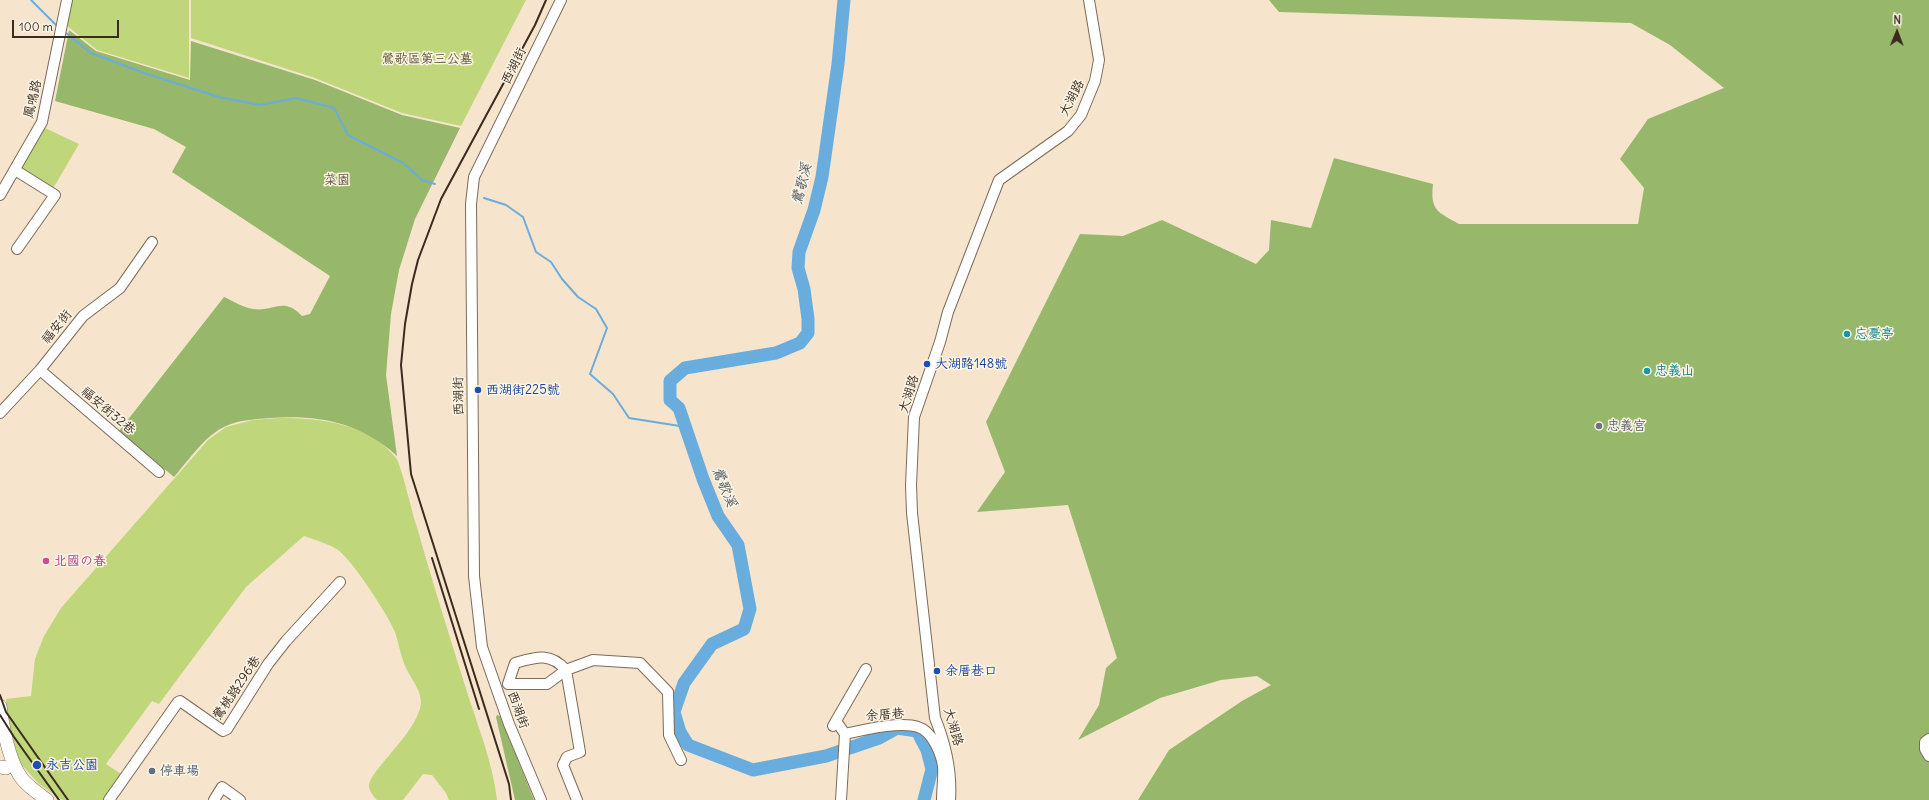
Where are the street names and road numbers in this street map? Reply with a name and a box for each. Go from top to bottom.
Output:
street label: 西湖街 [498,45,530,87]
street label: 大湖路 [1056,77,1088,119]
street label: 鳳鳴路 [21,78,45,120]
street label: 福安街 [39,307,75,347]
street label: 大湖路 [896,373,922,415]
street label: 西湖街 [451,376,467,416]
street label: 福安街32巷 [78,384,138,438]
street label: 鶯桃路296巷 [210,653,264,723]
street label: 西湖街 [504,689,532,731]
street label: 余厝巷 [865,706,905,724]
street label: 大湖路 [940,706,966,748]

